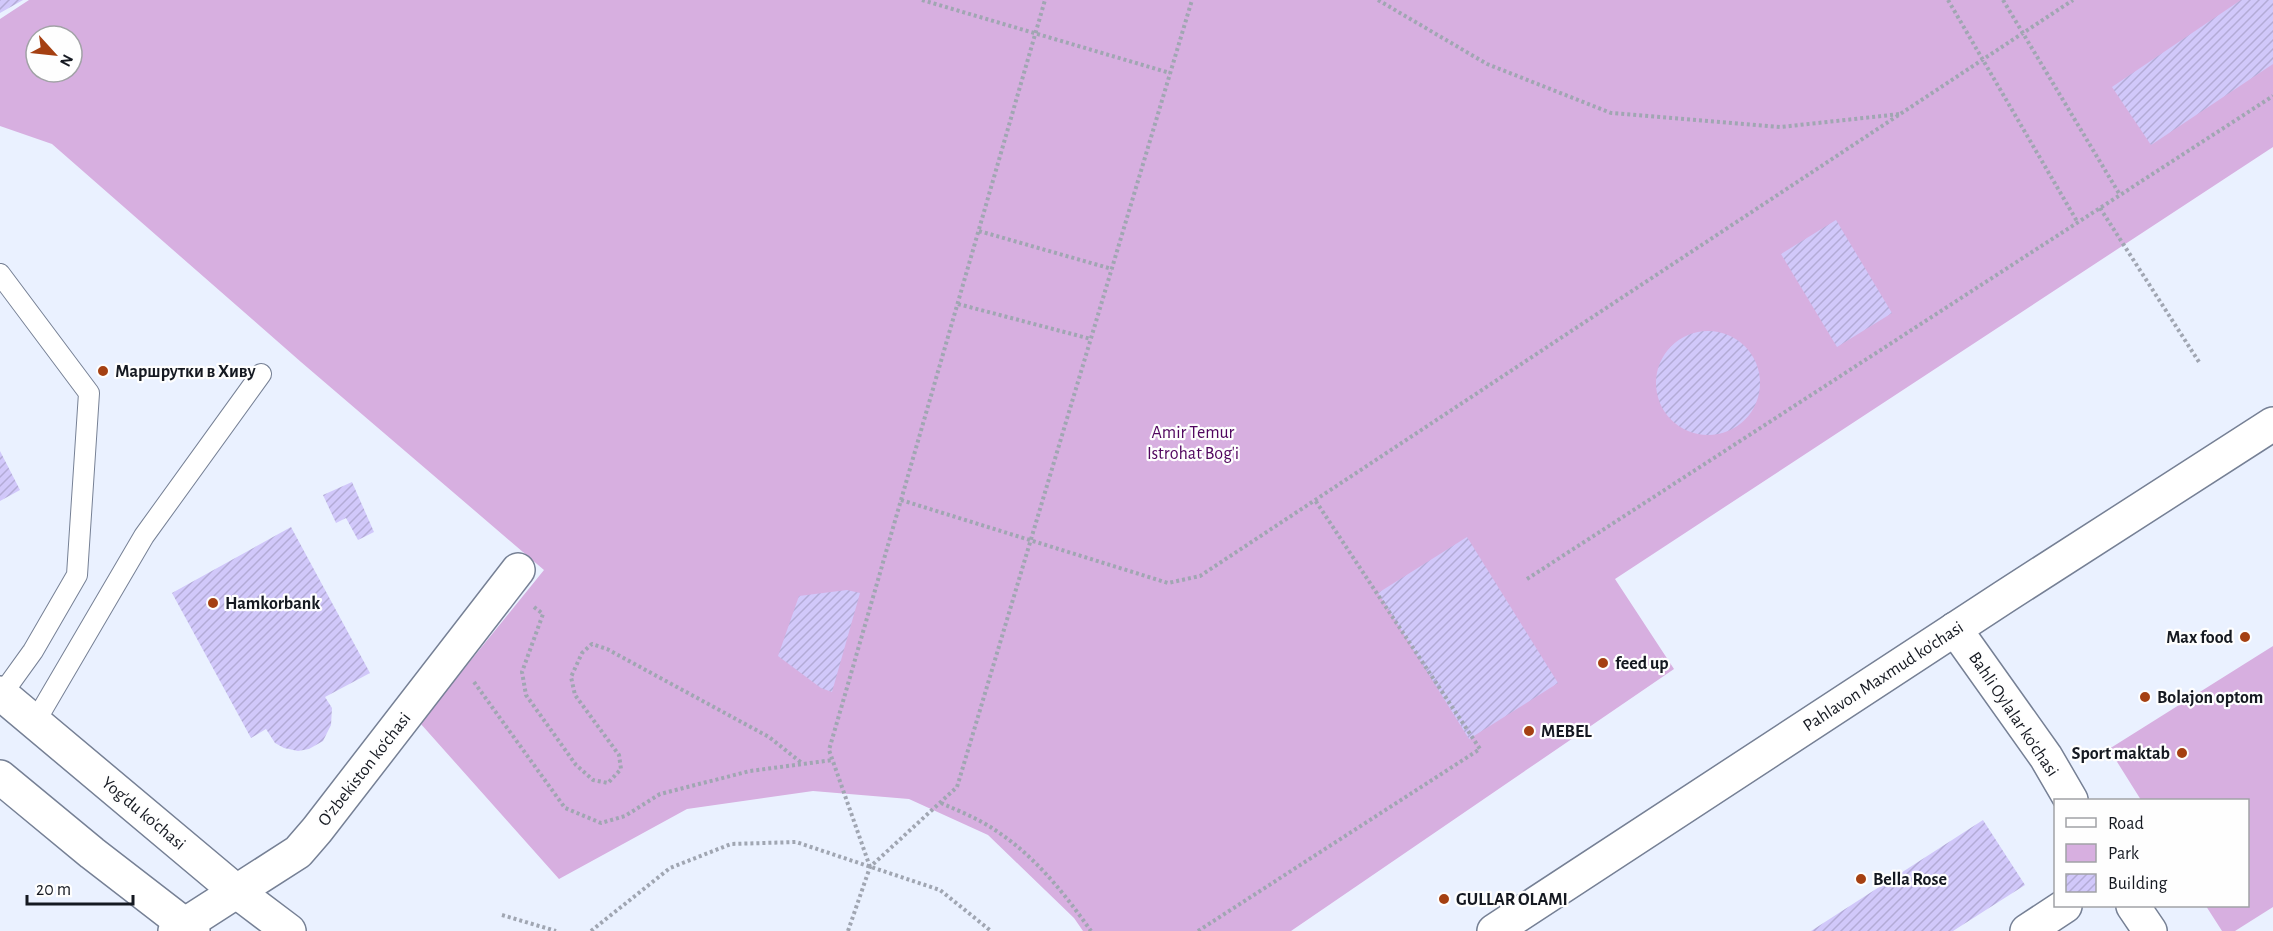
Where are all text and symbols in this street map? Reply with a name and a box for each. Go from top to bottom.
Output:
north arrow [24,24,84,84]
text: N [57,52,76,69]
place label: Маршрутки в Хиву [115,363,257,381]
marker: Маршрутки в Хиву [96,364,110,378]
park label: Amir Temur Istrohat Bog'i [1147,424,1239,463]
place label: Hamkorbank [225,595,320,613]
marker: Hamkorbank [206,596,220,610]
street label: Pahlavon Maxmud ko'chasi [1800,618,1967,735]
place label: Max food [2166,629,2234,647]
marker: Max food [2238,630,2252,644]
street label: Bahli Oylalar ko'chasi [1965,649,2061,780]
place label: feed up [1615,655,1669,673]
marker: feed up [1596,656,1610,670]
place label: Bolajon optom [2157,689,2263,707]
marker: Bolajon optom [2138,690,2152,704]
street label: O’zbekiston ko‘chasi [315,709,415,830]
place label: MEBEL [1541,723,1592,741]
marker: MEBEL [1522,724,1536,738]
place label: Sport maktab [2072,745,2170,763]
marker: Sport maktab [2175,746,2189,760]
street label: Yog'du ko'chasi [98,774,189,854]
legend [2054,799,2249,907]
text: Road [2108,815,2144,833]
text: Park [2108,845,2140,863]
scale bar [27,868,134,906]
place label: Bella Rose [1873,871,1947,889]
marker: Bella Rose [1854,872,1868,886]
text: Building [2108,875,2168,893]
text: 20 m [36,881,71,899]
place label: GULLAR OLAMI [1456,891,1568,909]
marker: GULLAR OLAMI [1437,892,1451,906]

